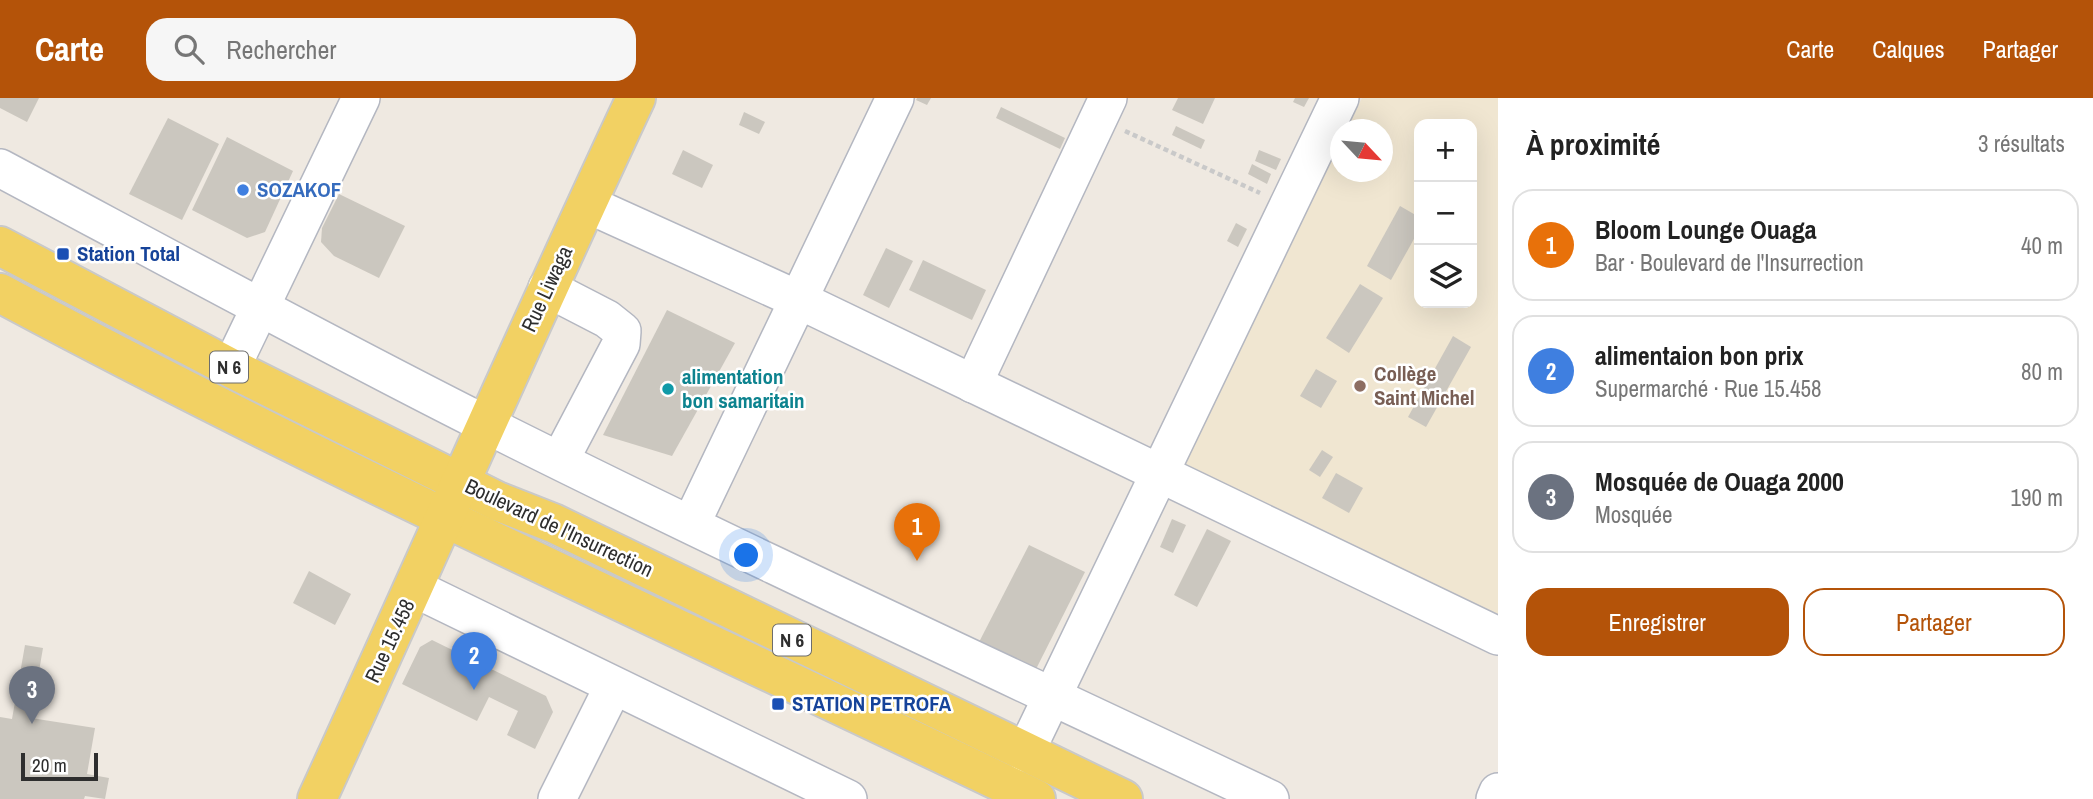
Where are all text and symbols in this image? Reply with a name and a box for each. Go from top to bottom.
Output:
search box [146,18,636,81]
text: Carte [35,27,104,71]
icon: search [170,30,208,68]
text: Rechercher [226,32,336,67]
text: Carte [1786,33,1834,65]
text: Calques [1872,33,1945,65]
text: Partager [1983,33,2058,65]
north arrow [1330,119,1393,182]
map controls [1414,119,1477,308]
button: + [1414,119,1477,182]
text: À proximité [1526,124,1660,164]
text: 3 résultats [1978,128,2065,159]
place label: SOZAKOF [257,175,341,204]
marker: SOZAKOF [235,182,251,198]
button: − [1414,182,1477,245]
text: Bloom Lounge Ouaga [1595,212,1817,247]
text: 1 [1546,230,1556,261]
text: 40 m [2021,230,2063,261]
place label: Station Total [77,239,180,268]
street label: Rue Liwaga [514,241,579,337]
button: layers [1414,245,1477,308]
marker: Station Total [55,246,71,262]
text: Bar · Boulevard de l'Insurrection [1595,247,1864,278]
text: alimentaion bon prix [1595,338,1804,373]
road number: N 6 [210,352,248,382]
text: 2 [1546,356,1556,387]
text: 80 m [2021,356,2063,387]
place label: Collège Saint Michel [1374,359,1475,412]
place label: alimentation bon samaritain [682,362,805,415]
text: Supermarché · Rue 15.458 [1595,373,1821,404]
marker: Collège Saint Michel [1352,378,1368,394]
marker: alimentation bon samaritain [660,381,676,397]
text: Mosquée de Ouaga 2000 [1595,464,1844,499]
street label: Boulevard de l'Insurrection [460,471,658,584]
text: 3 [1546,482,1556,513]
text: 190 m [2011,482,2063,513]
text: Mosquée [1595,499,1673,530]
pin: 1 [894,503,940,561]
your location [729,538,763,572]
button: Enregistrer [1526,588,1789,656]
button: Partager [1803,588,2065,656]
street label: Rue 15.458 [358,594,422,687]
road number: N 6 [773,624,811,656]
pin: 2 [451,632,497,690]
pin: 3 [9,666,55,724]
place label: STATION PETROFA [792,689,952,718]
marker: STATION PETROFA [770,696,786,712]
scale bar [21,750,98,782]
text: 20 m [32,752,67,778]

